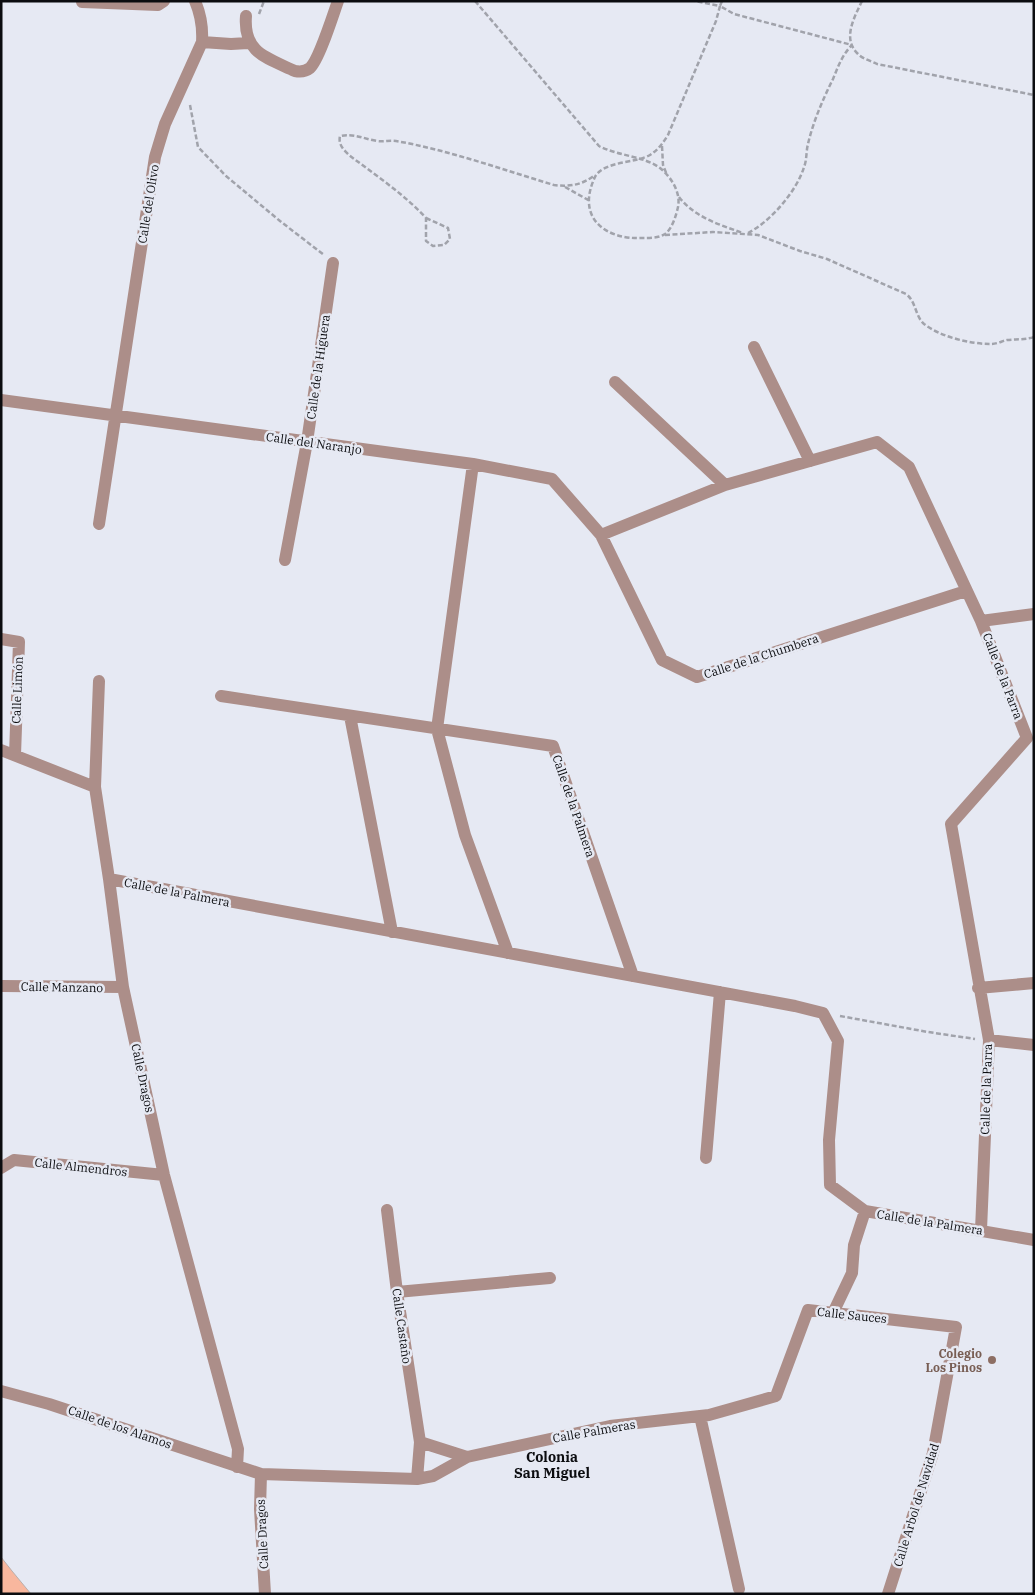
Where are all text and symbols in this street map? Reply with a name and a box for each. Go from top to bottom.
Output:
street label: Calle del Olivo [134,163,162,245]
street label: Calle de la Higuera [303,313,333,420]
street label: Calle del Naranjo [265,429,363,457]
street label: Calle de la Chumbera [702,630,821,682]
street label: Calle de la Parra [980,631,1026,722]
street label: Calle Limón [8,656,26,724]
street label: Calle de la Palmera [549,753,599,860]
street label: Calle de la Palmera [123,874,232,910]
street label: Calle Manzano [21,979,104,995]
street label: Calle Dragos [128,1042,158,1114]
street label: Calle de la Parra [977,1043,995,1135]
street label: Calle Almendros [34,1155,128,1179]
street label: Calle de la Palmera [876,1206,985,1238]
street label: Calle Castaño [389,1287,415,1365]
street label: Calle Sauces [816,1304,888,1326]
place label: Colegio Los Pinos [925,1346,982,1375]
marker: Colegio Los Pinos [986,1354,998,1366]
street label: Calle de los Alamos [66,1402,174,1452]
street label: Calle Palmeras [551,1416,637,1446]
street label: Calle Arbol de Navidad [890,1442,942,1568]
district label: Colonia San Miguel [514,1448,591,1482]
street label: Calle Dragos [253,1499,271,1569]

